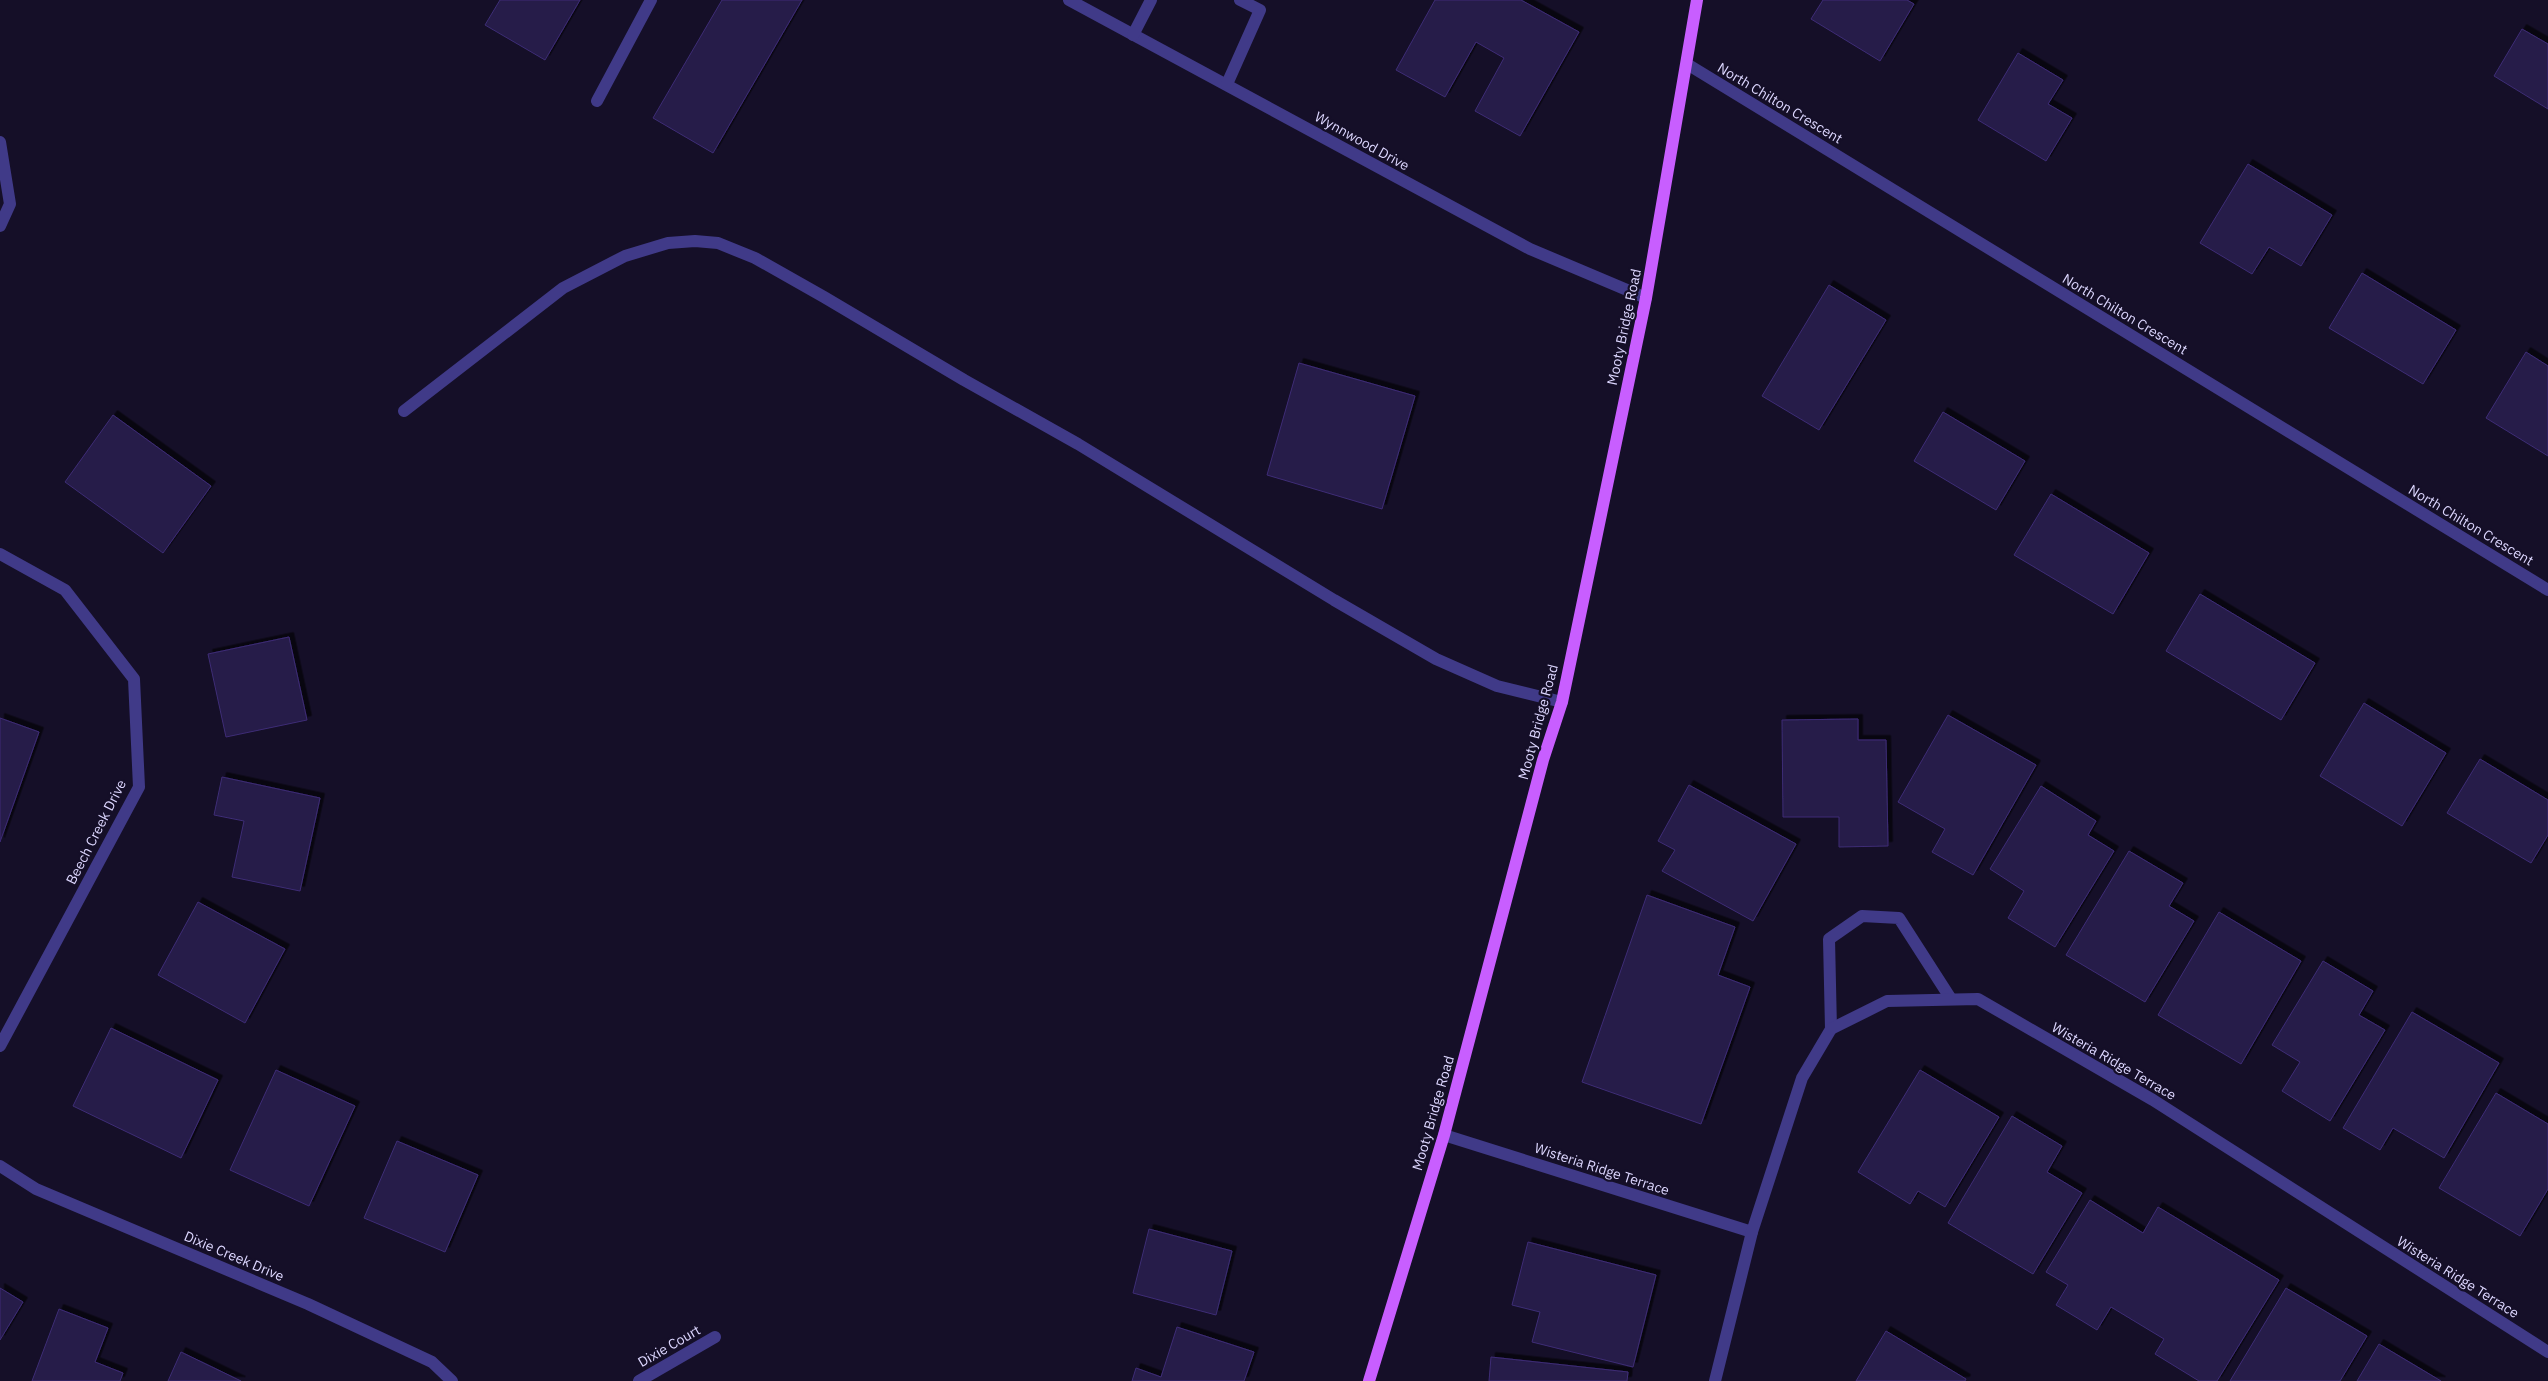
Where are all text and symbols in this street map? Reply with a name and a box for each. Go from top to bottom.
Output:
street label: North Chilton Crescent [1714,59,1846,148]
street label: Wynnwood Drive [1311,108,1413,175]
street label: Mooty Bridge Road [1603,267,1645,387]
street label: North Chilton Crescent [2059,270,2191,359]
street label: North Chilton Crescent [2405,481,2537,570]
street label: Mooty Bridge Road [1514,662,1562,782]
street label: Beech Creek Drive [62,776,130,887]
street label: Wisteria Ridge Terrace [2049,1018,2180,1104]
street label: Mooty Bridge Road [1408,1053,1458,1173]
street label: Wisteria Ridge Terrace [1532,1139,1672,1199]
street label: Dixie Creek Drive [181,1227,287,1285]
street label: Wisteria Ridge Terrace [2394,1232,2523,1322]
street label: Dixie Court [635,1321,703,1371]

